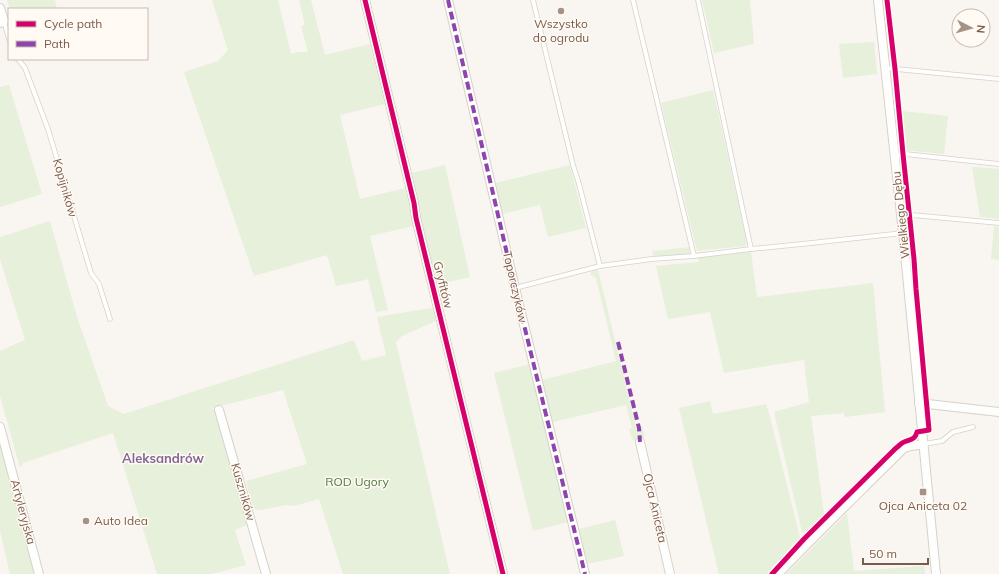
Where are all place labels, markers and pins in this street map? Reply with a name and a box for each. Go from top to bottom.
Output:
marker: Wszystko do ogrodu [556,6,566,16]
place label: Wszystko do ogrodu [533,16,589,45]
marker: Ojca Aniceta 02 [918,487,928,497]
place label: Ojca Aniceta 02 [879,498,967,513]
place label: Auto Idea [94,513,148,528]
marker: Auto Idea [81,516,91,526]

